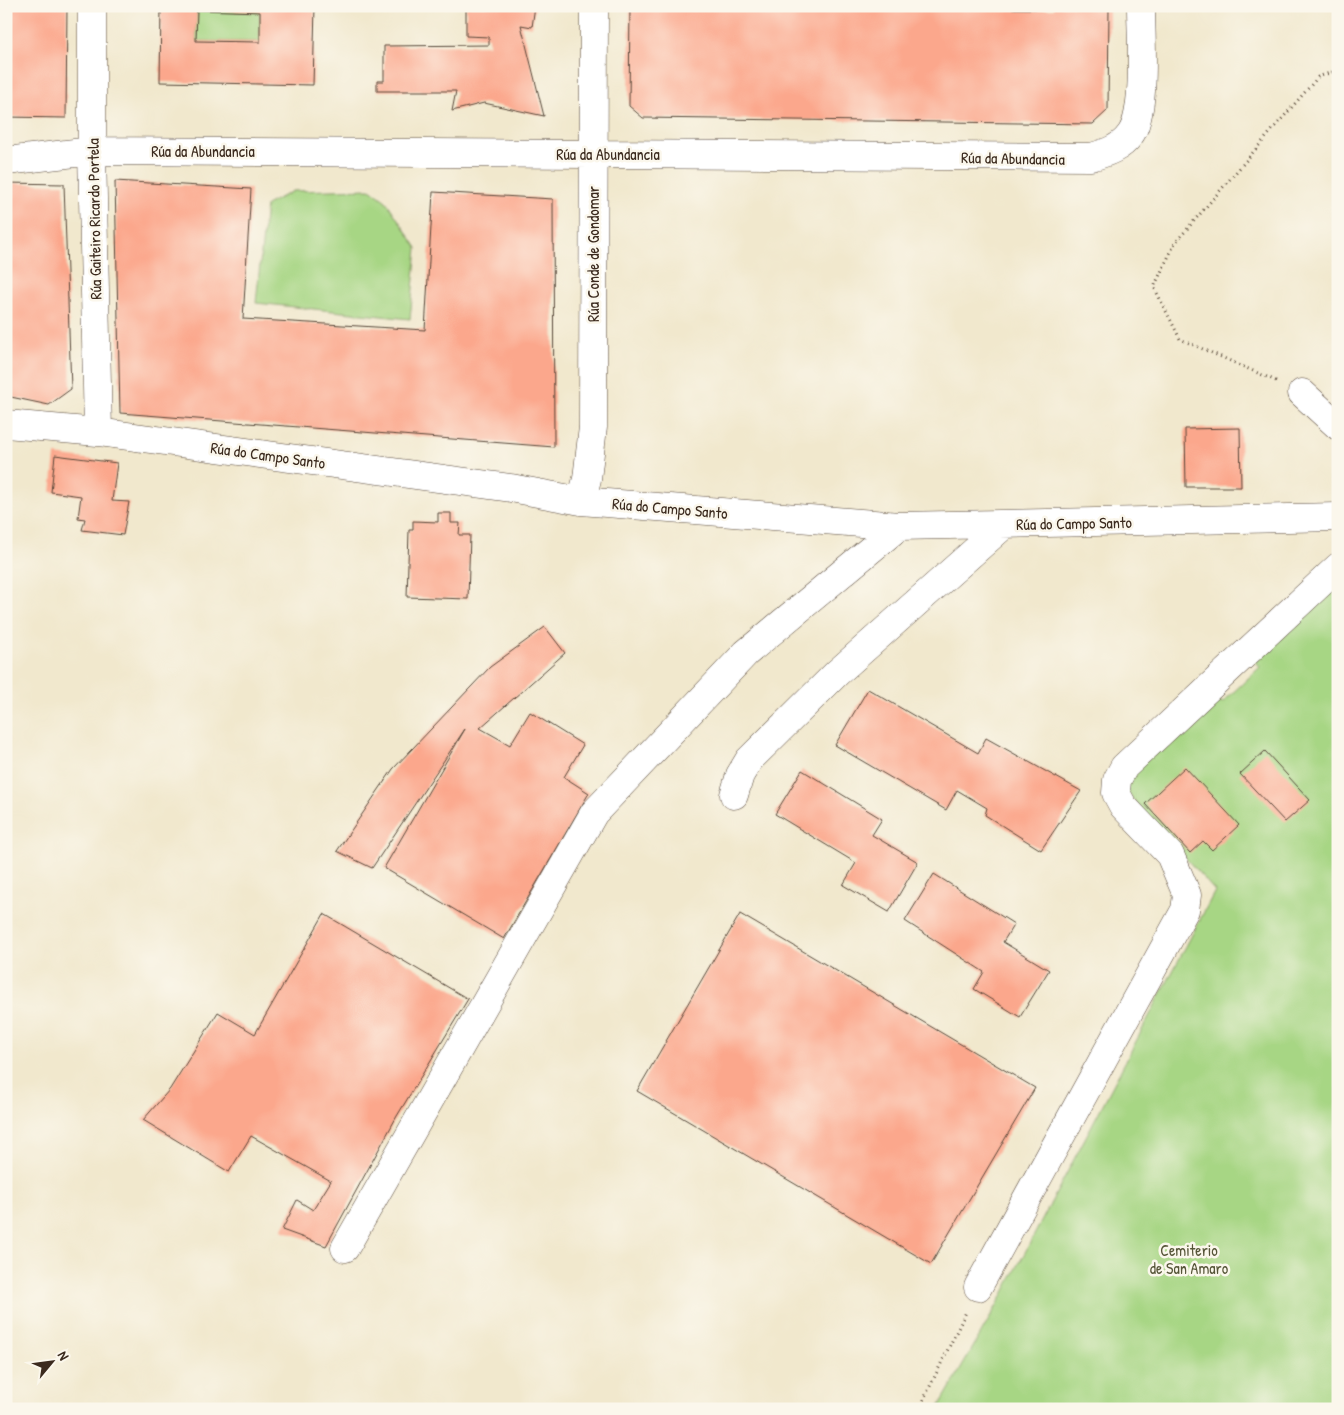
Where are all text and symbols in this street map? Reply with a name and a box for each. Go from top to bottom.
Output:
street label: Rúa Gaiteiro Ricardo Portela [82,138,106,300]
street label: Rúa da Abundancia [151,140,255,162]
street label: Rúa da Abundancia [556,143,660,165]
street label: Rúa da Abundancia [961,146,1065,170]
street label: Rúa Conde de Gondomar [582,186,604,322]
street label: Rúa do Campo Santo [209,436,327,474]
street label: Rúa do Campo Santo [611,492,729,524]
street label: Rúa do Campo Santo [1016,511,1133,535]
park label: Cemiterio de San Amaro [1150,1239,1229,1279]
north arrow [28,1338,78,1388]
text: N [54,1348,74,1364]

